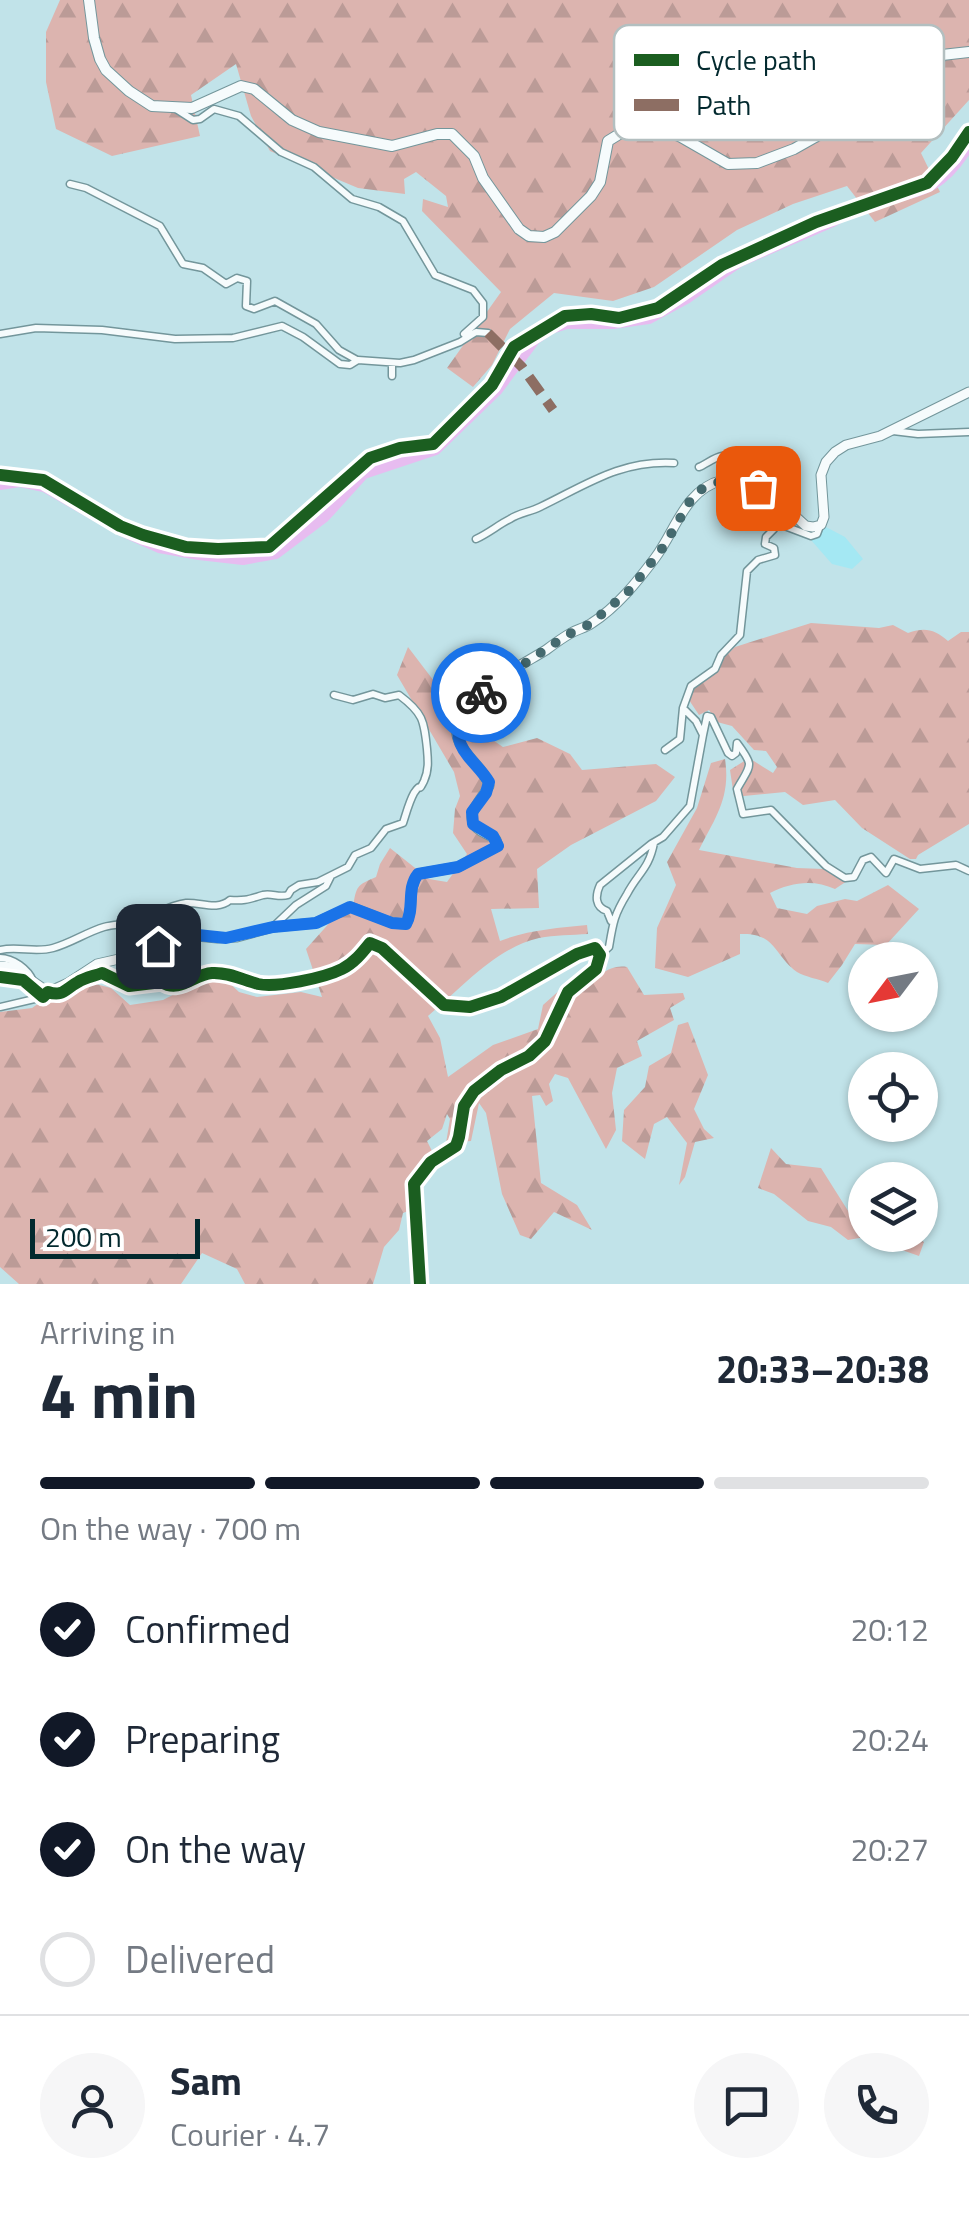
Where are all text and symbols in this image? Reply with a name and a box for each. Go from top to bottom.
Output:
legend [614,25,944,140]
text: Cycle path [696,38,817,81]
text: Path [696,83,751,126]
pin [716,446,801,531]
icon: bag [731,461,786,516]
courier [431,643,531,743]
icon: bike [454,666,509,721]
pin [116,904,201,989]
icon: home [131,919,186,974]
north arrow [848,942,938,1032]
map controls [848,942,938,1252]
button: locate [848,1052,938,1142]
button: layers [848,1162,938,1252]
scale bar [30,1214,200,1258]
text: 200 m [45,1215,122,1258]
text: Arriving in [40,1308,176,1356]
text: 20:33–20:38 [716,1340,929,1398]
text: 4 min [40,1344,198,1443]
text: On the way · 700 m [40,1504,301,1552]
text: Confirmed [125,1600,291,1658]
icon: check [40,1602,95,1657]
text: 20:12 [850,1605,929,1653]
text: Preparing [125,1710,280,1768]
icon: check [40,1712,95,1767]
text: 20:24 [850,1715,929,1763]
text: On the way [125,1820,306,1878]
icon: check [40,1822,95,1877]
text: 20:27 [850,1825,929,1873]
text: Delivered [125,1930,275,1988]
text: Sam [170,2052,242,2110]
button: person [40,2053,145,2158]
button: chat [694,2053,799,2158]
button: phone [824,2053,929,2158]
text: Courier · 4.7 [170,2110,330,2158]

